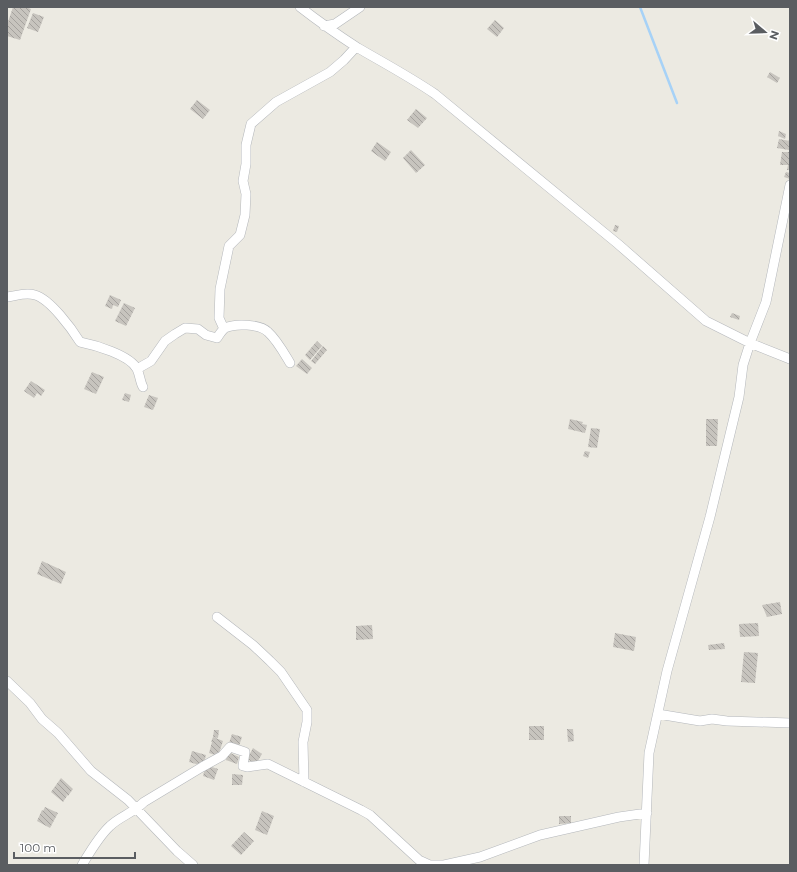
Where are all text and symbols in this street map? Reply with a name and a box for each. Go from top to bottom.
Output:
north arrow [745,12,785,52]
text: N [766,29,783,42]
scale bar [14,834,135,860]
text: 100 m [20,840,56,855]

